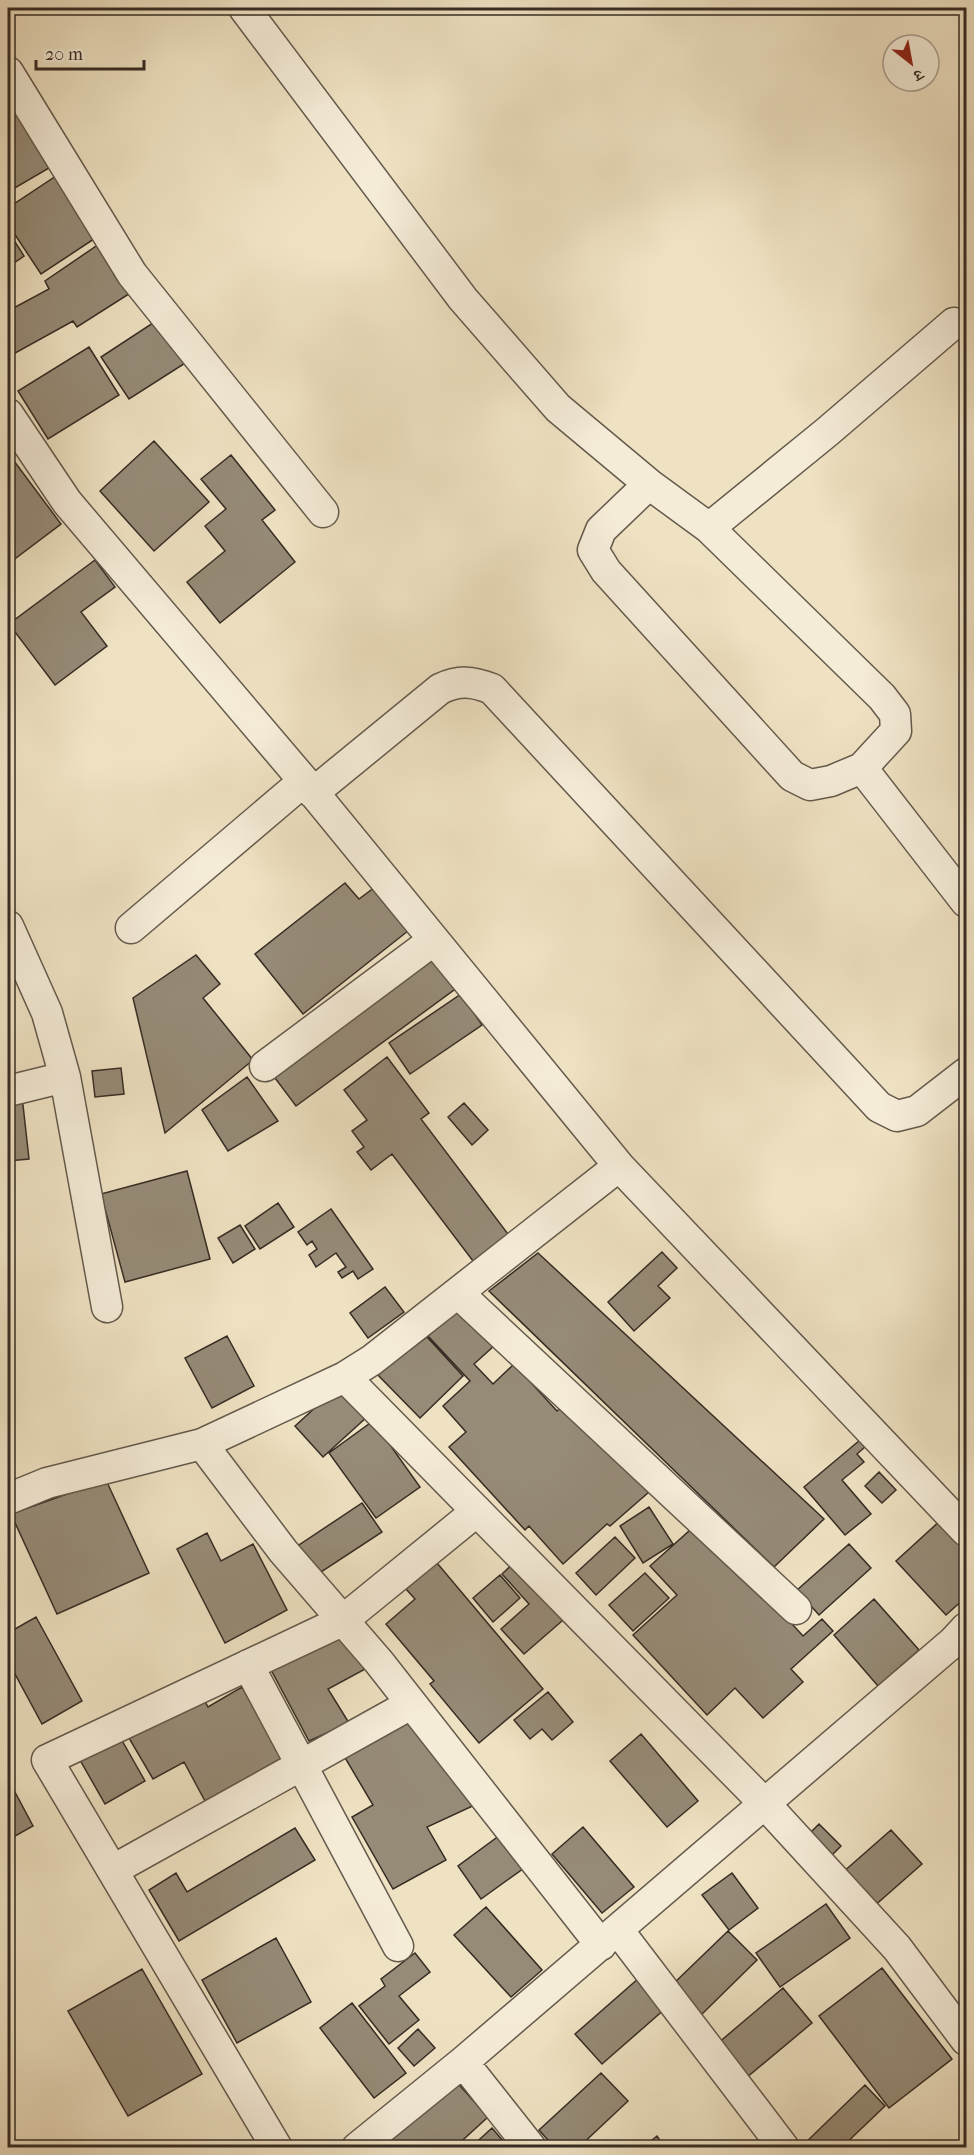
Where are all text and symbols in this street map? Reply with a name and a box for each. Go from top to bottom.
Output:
scale bar [36,33,144,71]
north arrow [881,33,941,93]
text: 20 m [45,44,83,65]
text: उ [908,65,928,87]

